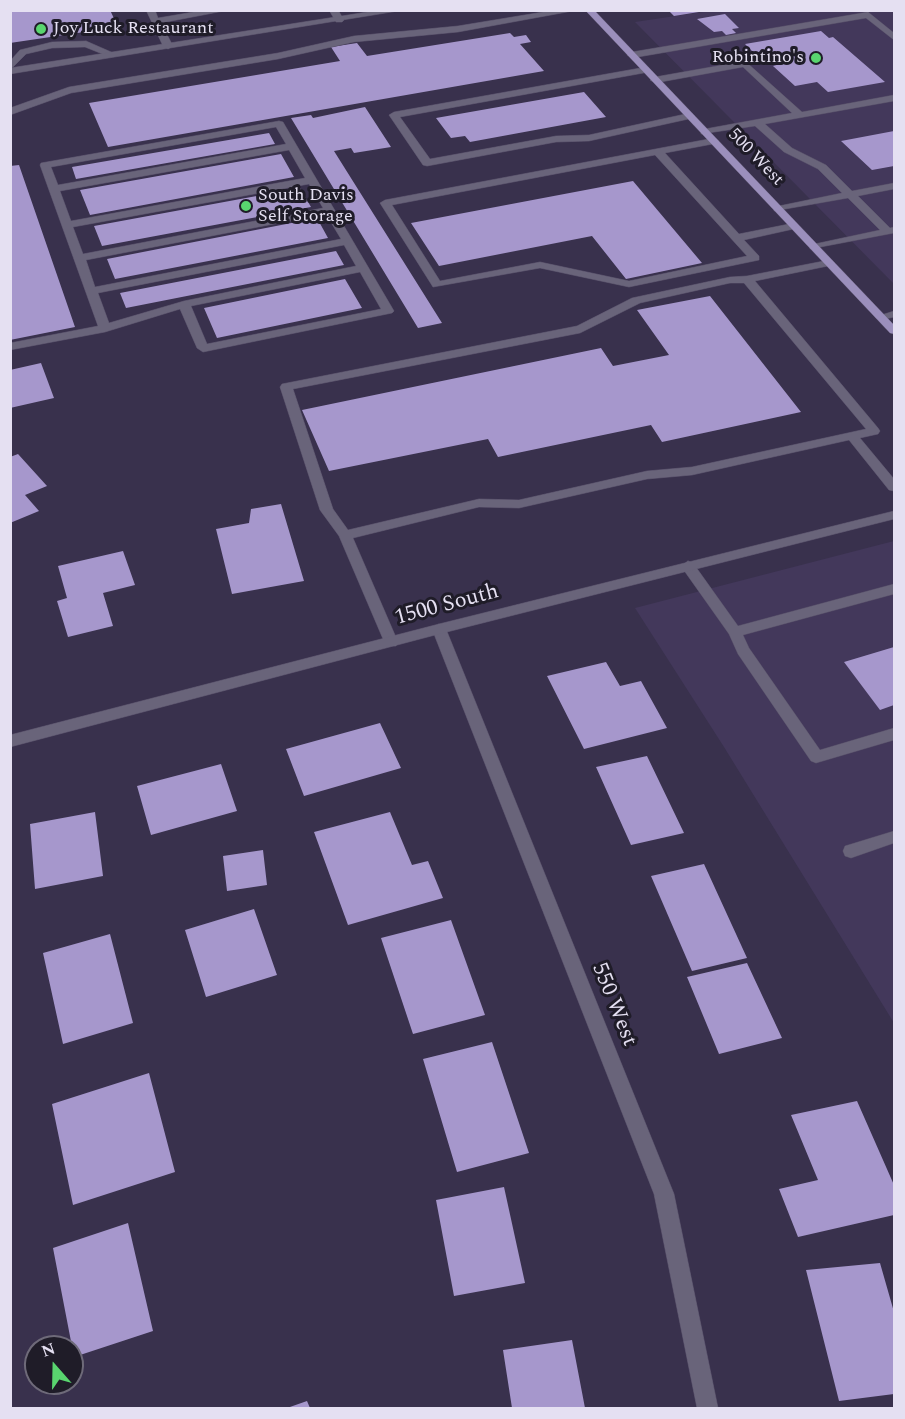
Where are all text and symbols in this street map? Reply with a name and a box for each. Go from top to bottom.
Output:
place label: Joy Luck Restaurant [53,18,214,40]
marker: Joy Luck Restaurant [34,22,48,36]
place label: Robintino's [712,47,804,69]
marker: Robintino's [809,51,823,65]
street label: 500 West [722,125,788,191]
place label: South Davis Self Storage [258,185,354,228]
marker: South Davis Self Storage [239,199,253,213]
street label: 1500 South [392,579,502,633]
street label: 550 West [584,960,642,1050]
north arrow [24,1335,84,1395]
text: N [38,1336,59,1363]

